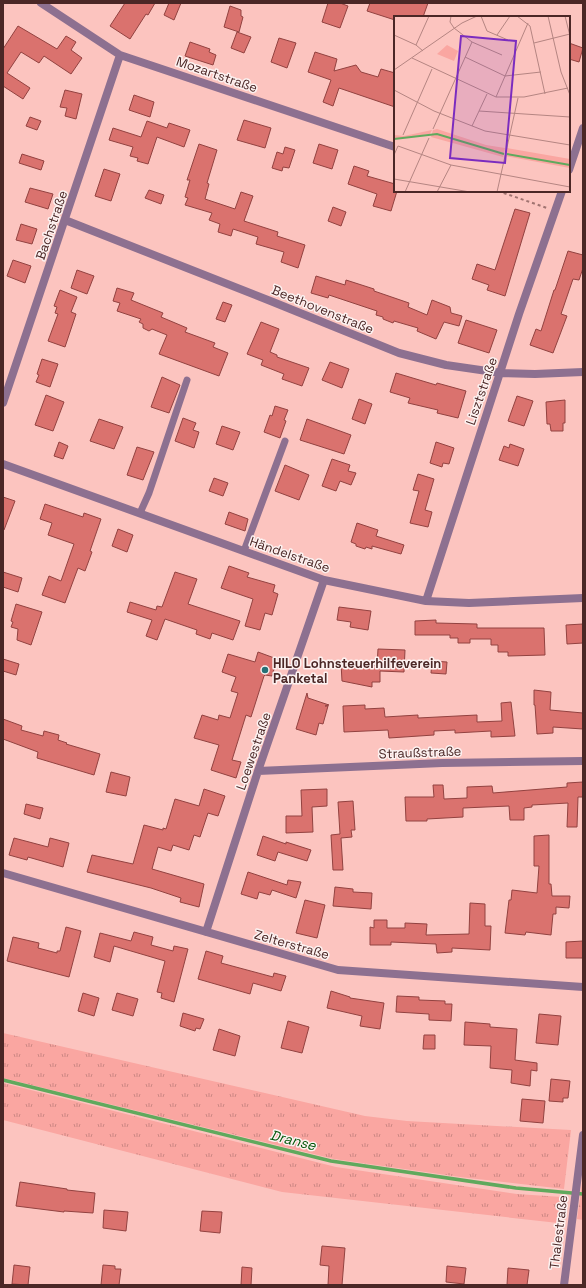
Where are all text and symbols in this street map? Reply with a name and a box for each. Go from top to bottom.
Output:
inset map [394,16,570,192]
street label: Mozartstraße [174,53,260,96]
street label: Bachstraße [32,188,71,262]
street label: Beethovenstraße [269,281,376,338]
street label: Lisztstraße [462,355,501,427]
street label: Händelstraße [247,533,332,576]
place label: HILO Lohnsteuerhilfeverein Panketal [273,655,441,687]
marker: HILO Lohnsteuerhilfeverein Panketal [260,665,270,675]
street label: Loewestraße [232,710,275,792]
street label: Straußstraße [378,743,462,762]
street label: Zelterstraße [252,926,331,963]
water label: Dranse [268,1126,318,1155]
street label: Thalestraße [546,1194,571,1270]

